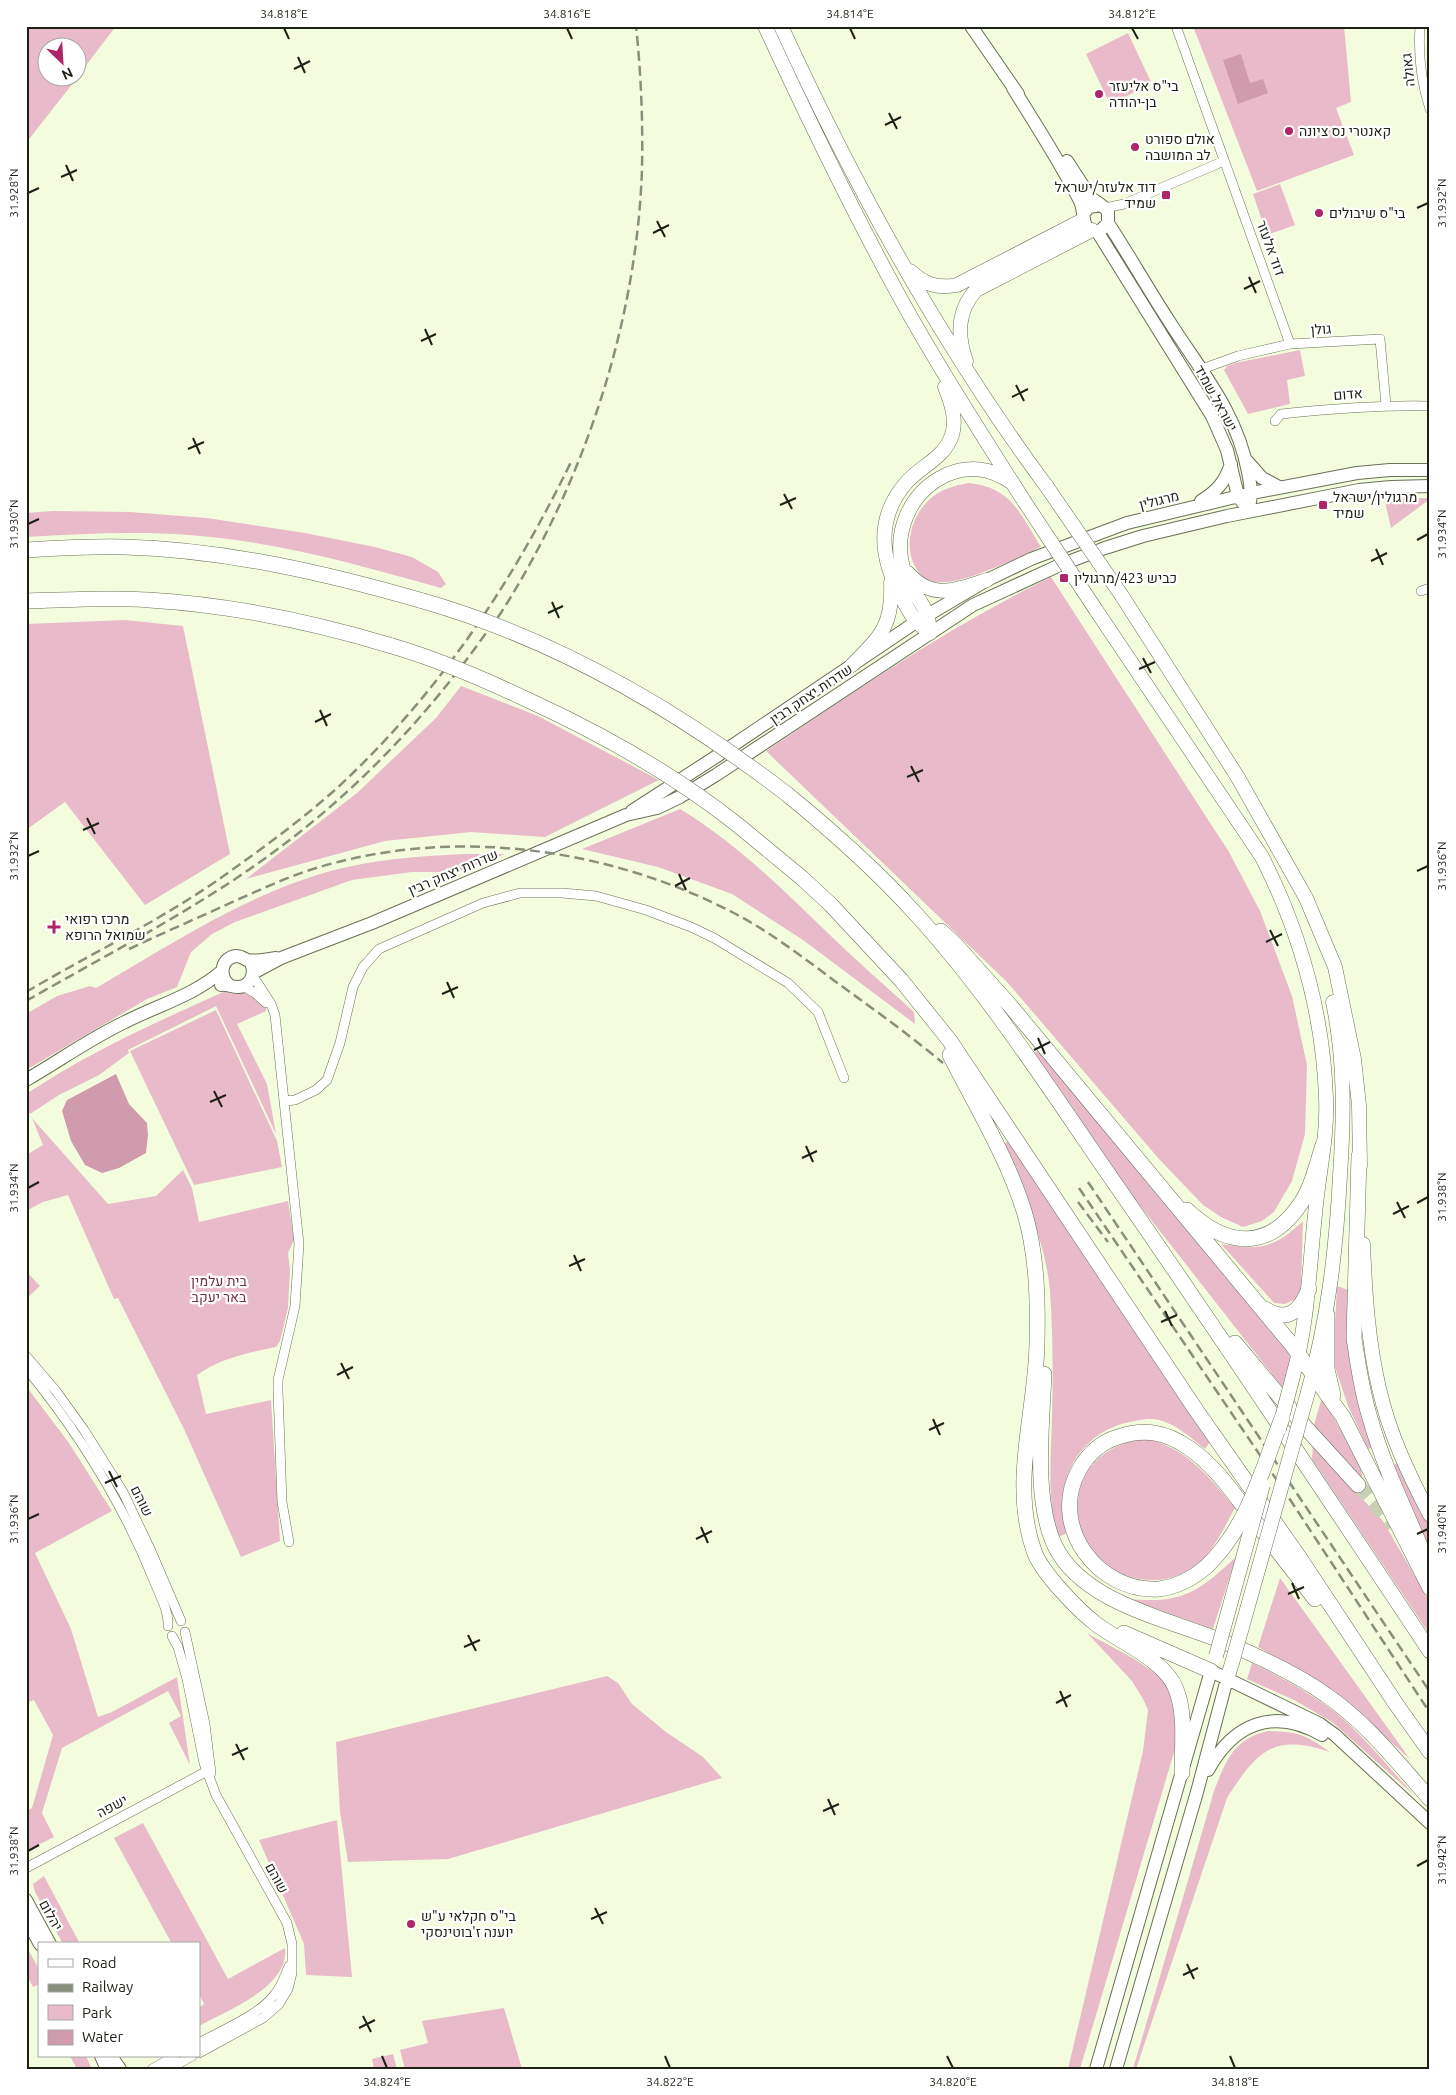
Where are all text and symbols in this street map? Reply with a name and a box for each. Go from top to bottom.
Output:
text: 34.818°E [260,7,308,20]
text: 34.816°E [543,7,591,20]
text: 34.814°E [826,7,874,20]
text: 34.812°E [1108,7,1156,20]
north arrow [38,38,88,88]
street label: גאולה [1398,52,1418,88]
text: N [59,64,76,83]
place label: בי"ס אליעזר בן-יהודה [1109,78,1179,110]
marker: בי"ס אליעזר בן-יהודה [1093,88,1105,100]
place label: קאנטרי נס ציונה [1299,123,1391,139]
marker: קאנטרי נס ציונה [1283,125,1295,137]
place label: אולם ספורט לב המושבה [1145,131,1215,163]
marker: אולם ספורט לב המושבה [1129,141,1141,153]
text: 31.928°N [7,168,20,218]
text: 31.932°N [1435,178,1448,228]
place label: דוד אלעזר/ישראל שמיד [1054,179,1156,211]
marker: דוד אלעזר/ישראל שמיד [1160,189,1172,201]
place label: בי"ס שיבולים [1329,205,1406,221]
marker: בי"ס שיבולים [1313,207,1325,219]
street label: דוד אלעזר [1254,218,1288,278]
street label: גולן [1310,320,1332,338]
street label: ישראל שמיד [1191,362,1241,434]
street label: אדום [1333,385,1363,403]
street label: מרגולין [1137,487,1181,513]
place label: מרגולין/ישראל שמיד [1333,489,1417,521]
text: 31.930°N [7,499,20,549]
marker: מרגולין/ישראל שמיד [1317,499,1329,511]
text: 31.934°N [1435,509,1448,559]
place label: כביש 423/מרגולין [1074,570,1177,586]
marker: כביש 423/מרגולין [1058,572,1070,584]
street label: שדרות יצחק רבין [767,660,855,728]
text: 31.932°N [7,831,20,881]
text: 31.936°N [1435,841,1448,891]
street label: שדרות יצחק רבין [406,846,500,898]
place label: מרכז רפואי שמואל הרופא [65,911,146,943]
marker: מרכז רפואי שמואל הרופא [47,920,61,934]
text: 31.934°N [7,1163,20,1213]
text: 31.938°N [1435,1172,1448,1222]
park label: בית עלמין באר יעקב [191,1273,248,1305]
street label: שוהם [128,1483,156,1519]
text: 31.936°N [7,1494,20,1544]
text: 31.940°N [1435,1504,1448,1554]
street label: ישפה [94,1791,130,1821]
text: 31.938°N [7,1826,20,1876]
text: 31.942°N [1435,1835,1448,1885]
street label: שוהם [262,1860,292,1896]
street label: יהלום [36,1897,66,1933]
place label: בי"ס חקלאי ע"ש יוענה ז'בוטינסקי [421,1908,517,1940]
marker: בי"ס חקלאי ע"ש יוענה ז'בוטינסקי [405,1918,417,1930]
legend [38,1942,200,2058]
text: Road [82,1954,117,1971]
text: Railway [82,1978,133,1995]
text: Park [82,2004,112,2021]
text: Water [82,2028,123,2045]
text: 34.824°E [363,2075,411,2088]
text: 34.822°E [646,2075,694,2088]
text: 34.820°E [929,2075,977,2088]
text: 34.818°E [1211,2075,1259,2088]

